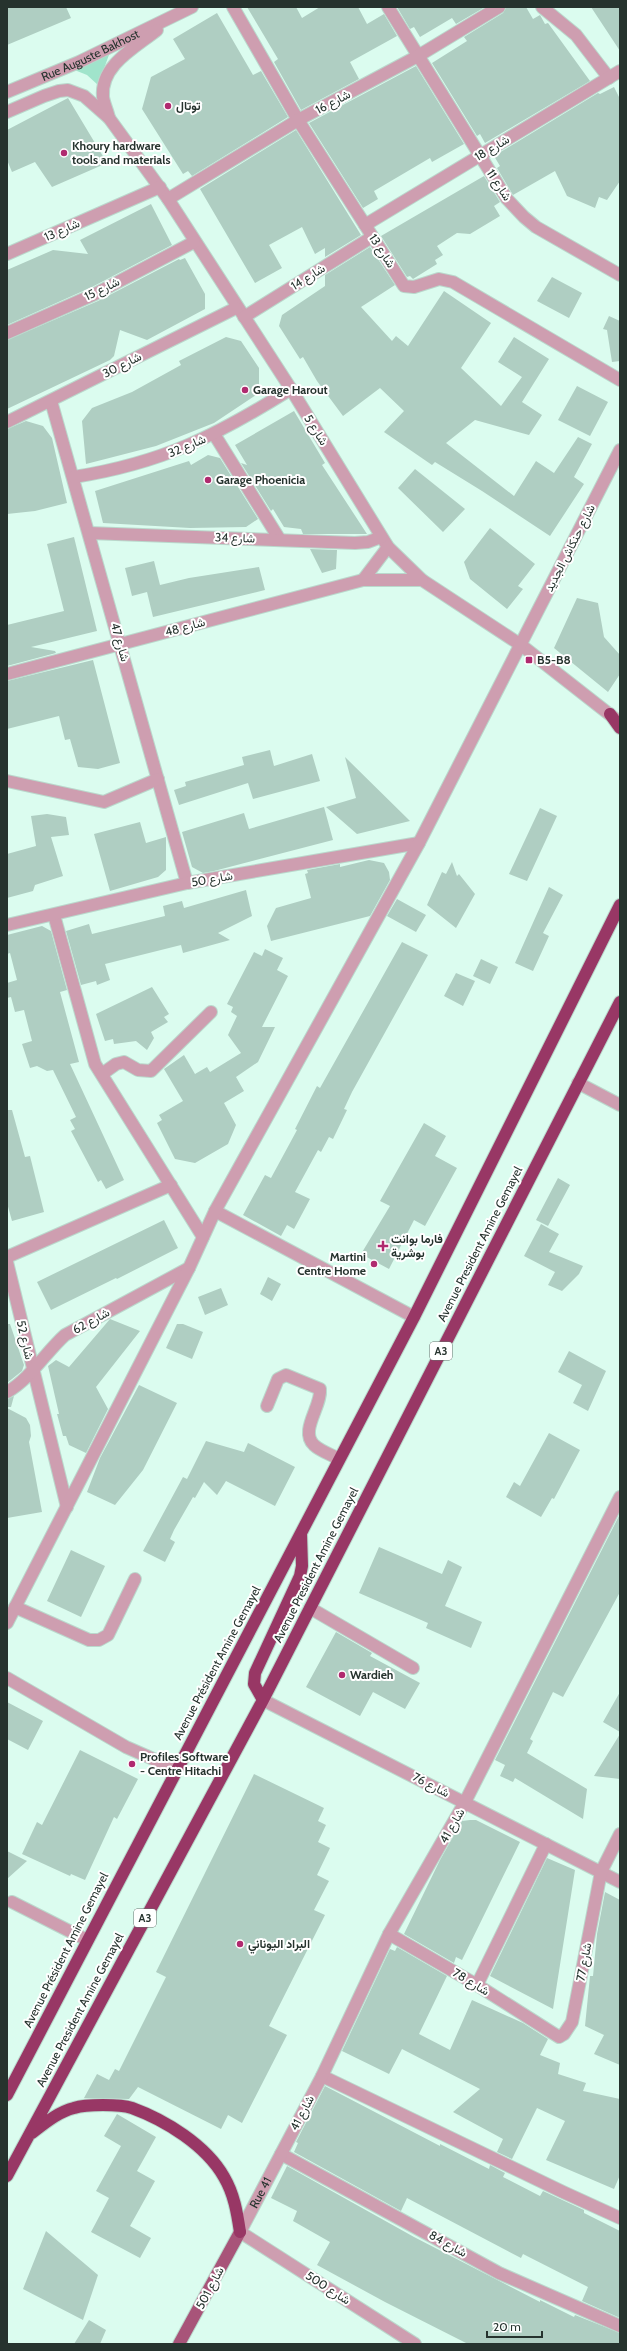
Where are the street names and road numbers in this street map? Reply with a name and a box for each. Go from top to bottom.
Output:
street label: Rue Auguste Bakhost [39,26,142,84]
street label: شارع 16 [313,86,354,119]
street label: شارع 18 [472,131,513,166]
street label: شارع 11 [482,166,515,204]
street label: شارع 13 [42,215,83,246]
street label: شارع 13 [364,231,399,272]
street label: شارع 14 [288,260,329,295]
street label: شارع 15 [82,274,123,305]
street label: شارع 30 [100,348,145,382]
street label: شارع 5 [300,412,332,449]
street label: شارع 32 [166,431,209,462]
street label: شارع حنكاش الجديد [541,502,600,595]
street label: شارع 34 [215,529,255,548]
street label: شارع 48 [163,614,207,641]
street label: شارع 47 [106,621,133,664]
street label: شارع 50 [190,867,234,891]
street label: Avenue President Amine Gemayel [434,1164,525,1324]
street label: شارع 62 [70,1304,113,1339]
street label: شارع 52 [12,1319,37,1361]
road number: A3 [430,1342,452,1360]
street label: Avenue President Amine Gemayel [270,1485,361,1645]
street label: Avenue Président Amine Gemayel [170,1583,264,1742]
street label: شارع 76 [409,1769,452,1802]
street label: شارع 41 [436,1806,469,1847]
street label: Avenue Président Amine Gemayel [20,1870,111,2030]
road number: A3 [134,1909,156,1927]
street label: Avenue President Amine Gemayel [33,1930,127,2089]
street label: شارع 77 [572,1941,597,1983]
street label: شارع 78 [449,1965,492,2000]
street label: شارع 41 [286,2093,319,2134]
street label: Rue 41 [246,2174,274,2211]
street label: شارع 84 [426,2227,470,2262]
street label: شارع 501 [192,2264,229,2312]
street label: شارع 500 [302,2268,353,2309]

